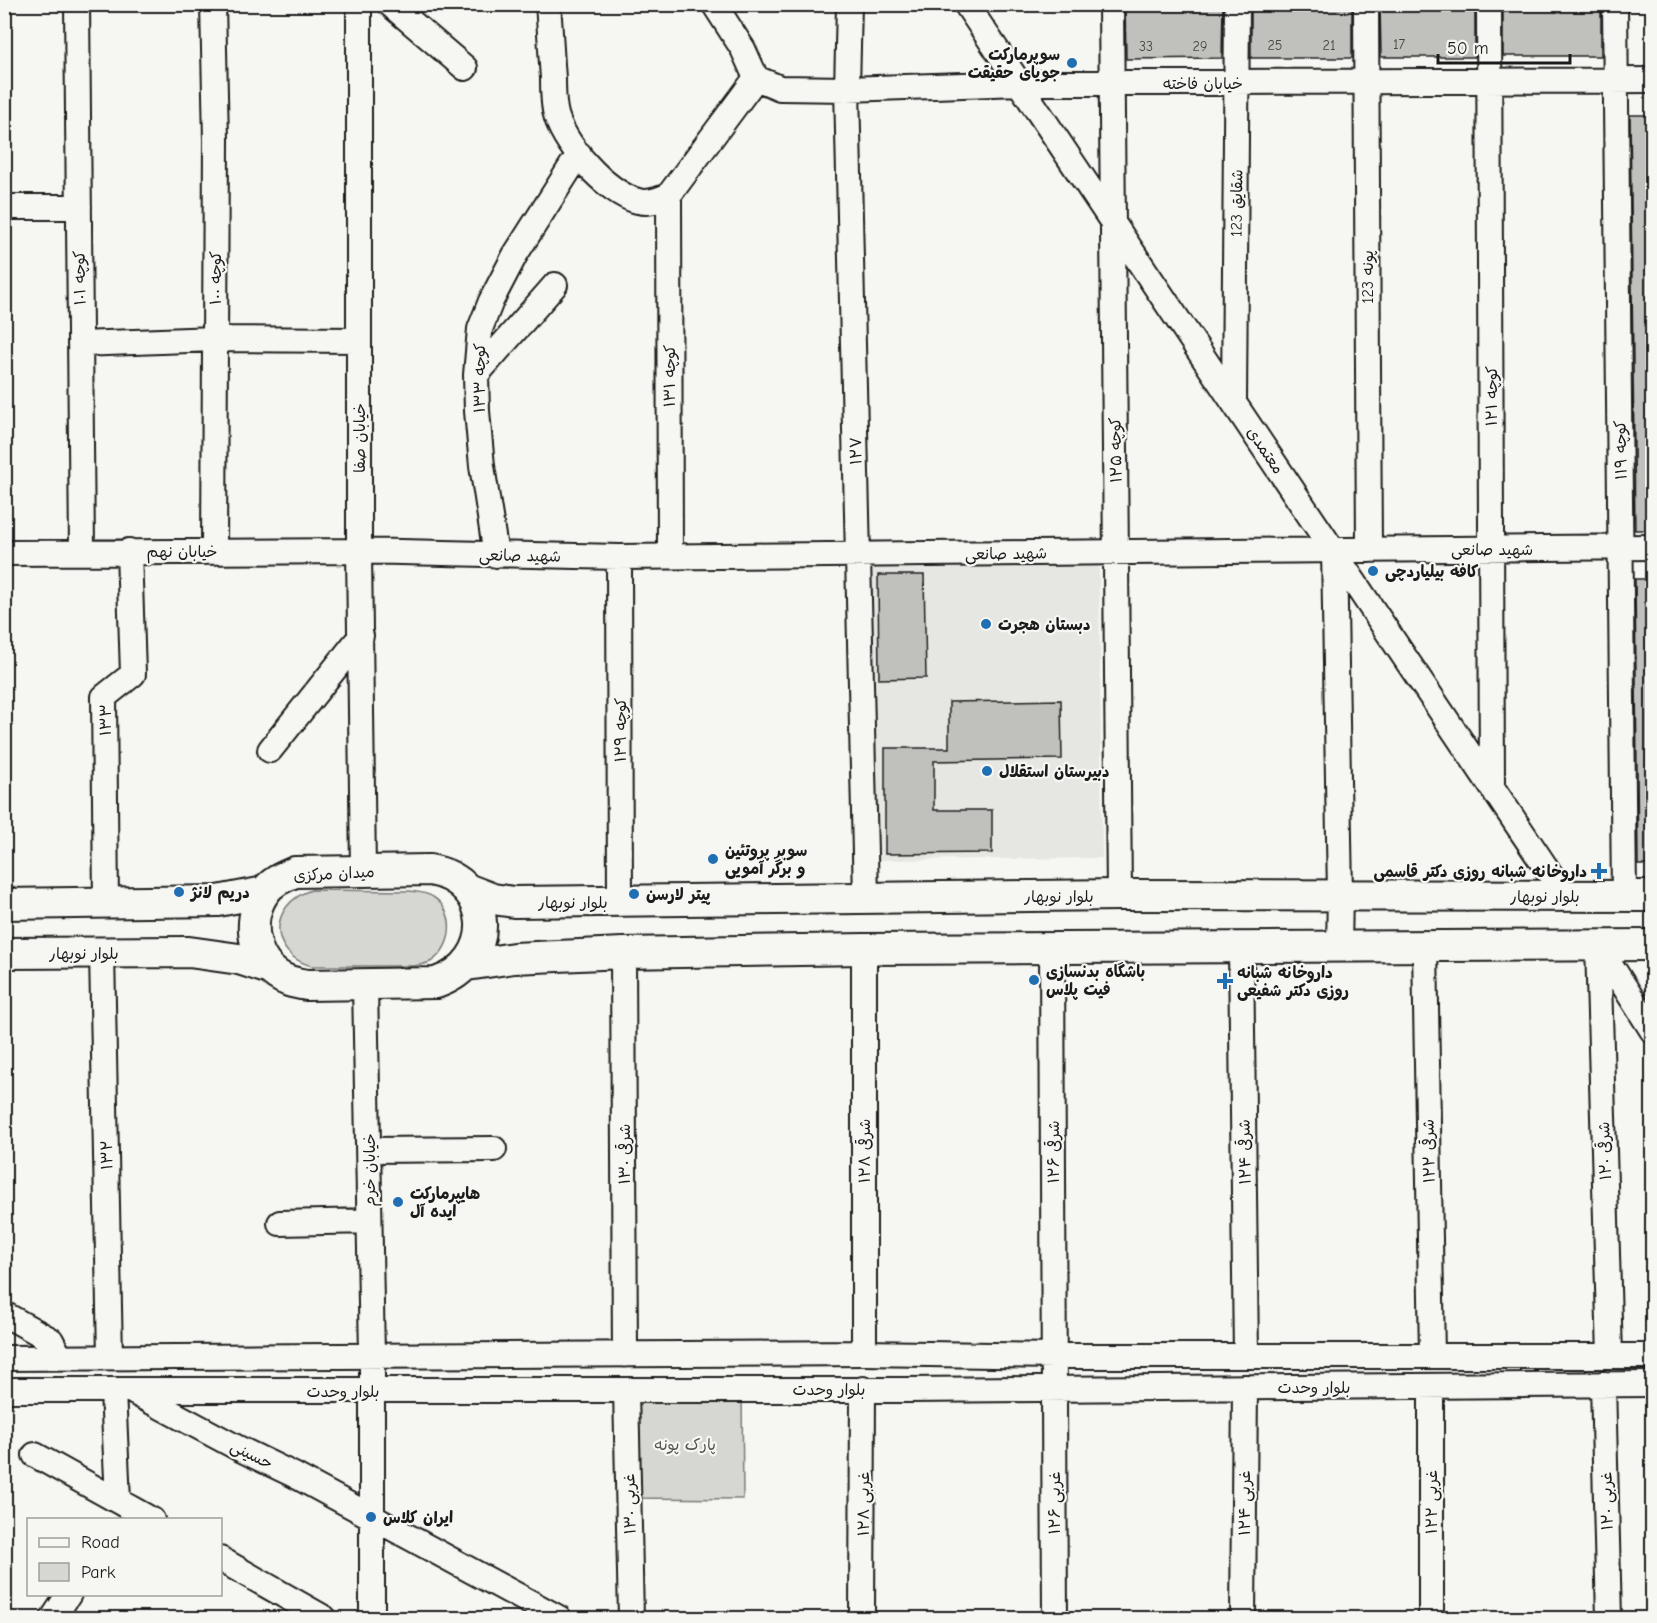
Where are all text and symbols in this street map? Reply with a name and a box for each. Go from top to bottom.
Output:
scale bar [1438,27,1570,65]
house number: 17 [1393,36,1405,53]
house number: 25 [1268,37,1282,54]
house number: 21 [1323,37,1335,54]
house number: 33 [1139,38,1153,55]
house number: 29 [1193,38,1207,55]
text: 50 m [1447,38,1489,59]
place label: سوپرمارکت جویای حقیقت [968,46,1060,83]
marker: سوپرمارکت جویای حقیقت [1065,56,1079,70]
street label: خیابان فاخته [1163,75,1243,93]
street label: 123 شقایق [1227,169,1247,237]
street label: کوچه ۱۰۱ [71,250,90,306]
street label: 123 پونه [1359,250,1378,304]
street label: کوچه ۱۰۰ [207,251,226,305]
street label: کوچه ۱۳۳ [471,343,490,413]
street label: کوچه ۱۳۱ [661,345,680,407]
street label: کوچه ۱۲۱ [1483,366,1502,426]
street label: خیابان صفا [351,403,369,473]
street label: کوچه ۱۲۵ [1106,417,1127,483]
street label: کوچه ۱۱۹ [1611,420,1632,480]
street label: معتمدی [1243,424,1287,477]
street label: ۱۲۷ [847,437,865,465]
street label: شهید صانعی [1451,541,1533,560]
street label: خیابان نهم [146,543,218,564]
street label: شهید صانعی [965,544,1047,565]
street label: شهید صانعی [479,546,561,567]
place label: کافه بیلیاردچی [1385,563,1478,582]
marker: کافه بیلیاردچی [1366,564,1380,578]
place label: دبستان هجرت [998,616,1090,634]
marker: دبستان هجرت [979,617,993,631]
street label: کوچه ۱۲۹ [612,698,631,762]
street label: ۱۳۳ [97,704,115,736]
place label: دبیرستان استقلال [999,763,1109,781]
marker: دبیرستان استقلال [980,764,994,778]
place label: سوپر پروتئین و برگر آمویی [725,842,807,879]
marker: سوپر پروتئین و برگر آمویی [706,852,720,866]
street label: میدان مرکزی [293,863,375,885]
place label: داروخانه شبانه روزی دکتر قاسمی [1374,863,1587,883]
marker: داروخانه شبانه روزی دکتر قاسمی [1592,864,1606,878]
place label: دریم لانژ [189,884,250,905]
marker: دریم لانژ [172,885,186,899]
place label: پیتر لارسن [646,886,711,905]
marker: پیتر لارسن [627,887,641,901]
street label: بلوار نوبهار [1023,888,1094,907]
street label: بلوار نوبهار [1509,888,1580,907]
street label: بلوار نوبهار [537,894,608,913]
street label: بلوار نوبهار [48,945,119,964]
place label: باشگاه بدنسازی فیت پلاس [1046,962,1145,1000]
place label: داروخانه شبانه روزی دکتر شفیعی [1237,964,1349,1001]
marker: باشگاه بدنسازی فیت پلاس [1027,973,1041,987]
marker: داروخانه شبانه روزی دکتر شفیعی [1218,974,1232,988]
street label: ۱۲۸ شرقی [854,1119,874,1183]
street label: ۱۲۴ شرقی [1233,1119,1255,1185]
street label: ۱۲۲ شرقی [1417,1119,1439,1183]
street label: ۱۲۶ شرقی [1043,1120,1063,1184]
street label: ۱۲۰ شرقی [1593,1121,1615,1181]
street label: ۱۳۰ شرقی [614,1124,634,1184]
street label: خیابان خرم [361,1133,382,1207]
street label: ۱۳۲ [98,1140,116,1170]
place label: هایپرمارکت ایده آل [410,1185,480,1221]
marker: هایپرمارکت ایده آل [391,1195,405,1209]
street label: بلوار وحدت [1278,1379,1350,1398]
street label: بلوار وحدت [793,1381,865,1400]
street label: بلوار وحدت [307,1383,379,1402]
park label: پارک پونه [654,1436,716,1455]
street label: حسینی [227,1437,276,1474]
street label: ۱۲۴ غربی [1236,1470,1255,1536]
street label: ۱۲۲ غربی [1423,1470,1442,1534]
street label: ۱۲۶ غربی [1046,1471,1065,1535]
street label: ۱۲۰ غربی [1597,1471,1618,1530]
street label: ۱۲۸ غربی [855,1472,874,1536]
street label: ۱۳۰ غربی [620,1473,641,1535]
place label: ایران کلاس [383,1509,453,1527]
marker: ایران کلاس [364,1510,378,1524]
legend [27,1518,222,1596]
text: Road [81,1532,120,1553]
text: Park [81,1562,116,1583]

